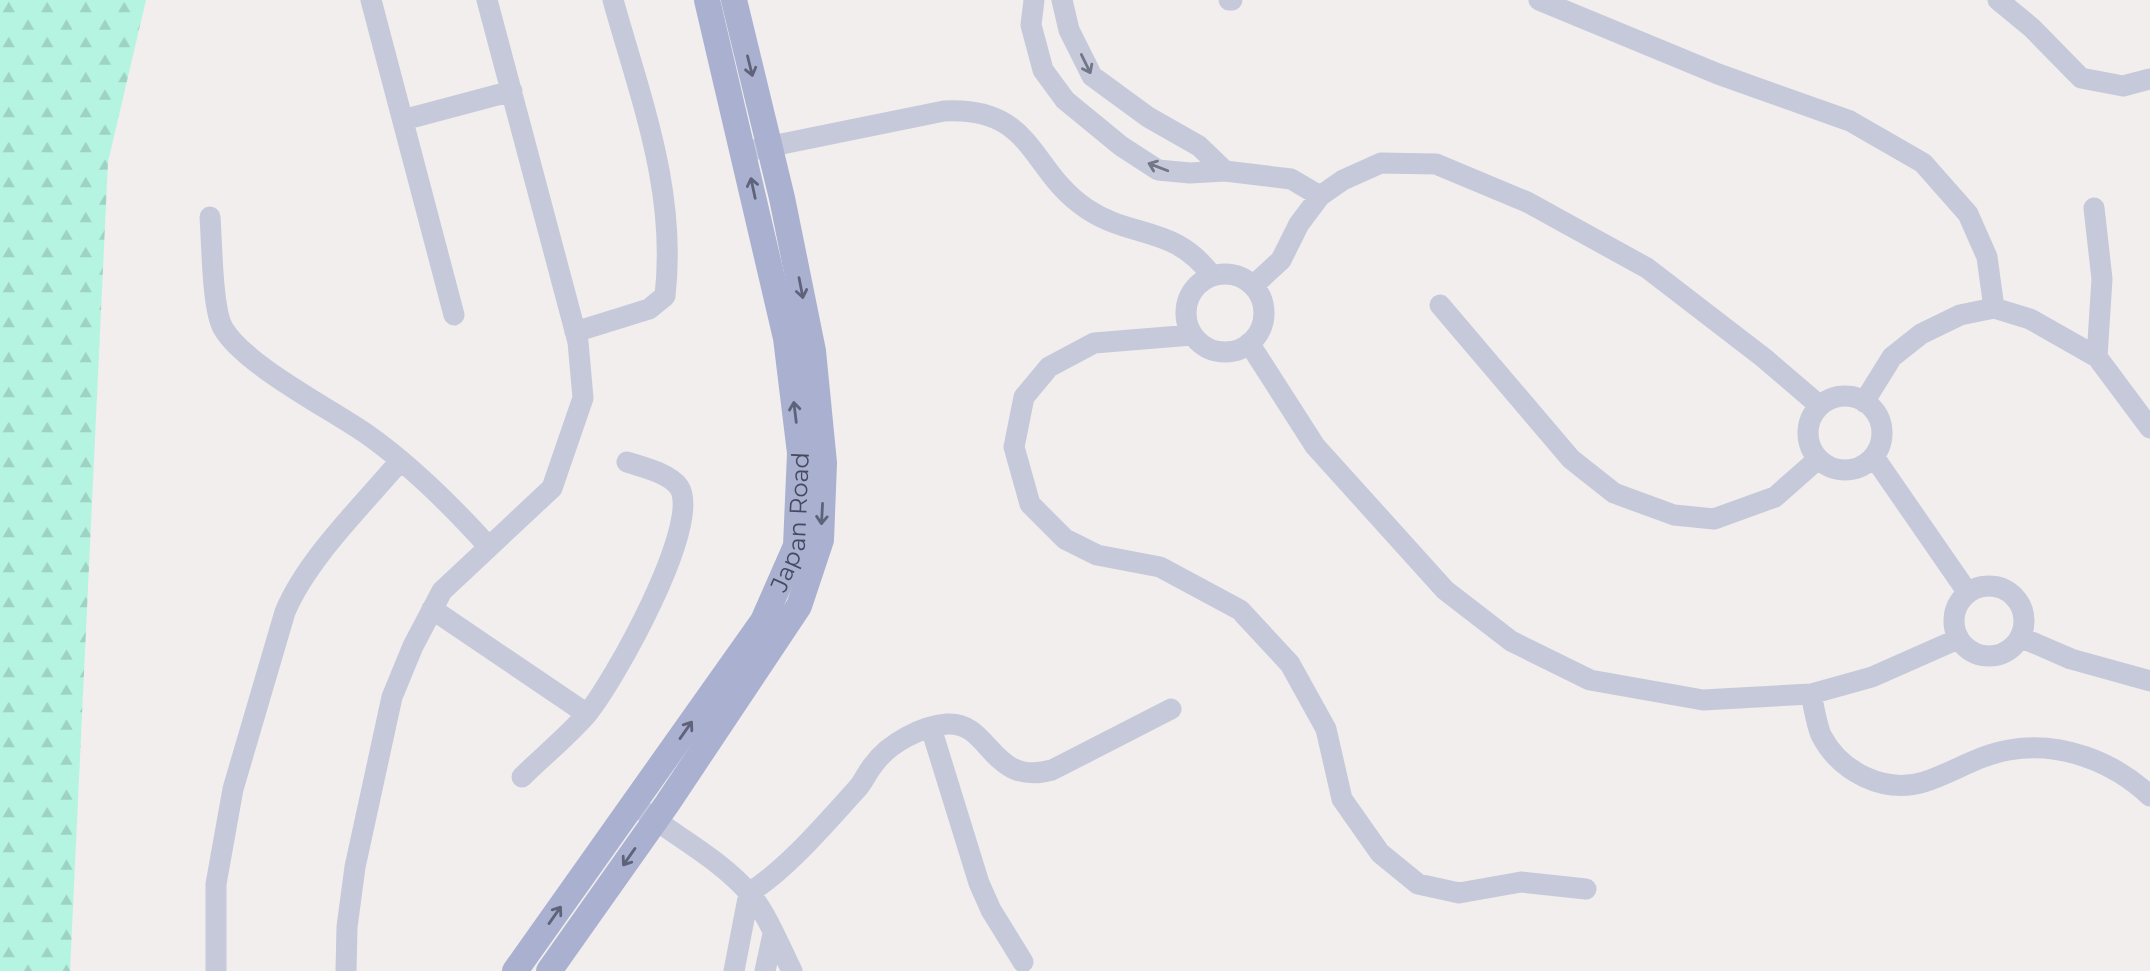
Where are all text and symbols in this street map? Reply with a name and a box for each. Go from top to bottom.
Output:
one-way arrow [1079,53,1093,74]
one-way arrow [744,54,757,77]
one-way arrow [1148,160,1169,172]
one-way arrow [746,177,760,200]
one-way arrow [794,276,808,299]
one-way arrow [789,401,802,424]
street label: Japan Road [763,451,815,597]
one-way arrow [815,502,828,524]
one-way arrow [679,721,693,740]
one-way arrow [622,847,636,866]
one-way arrow [548,906,562,925]

